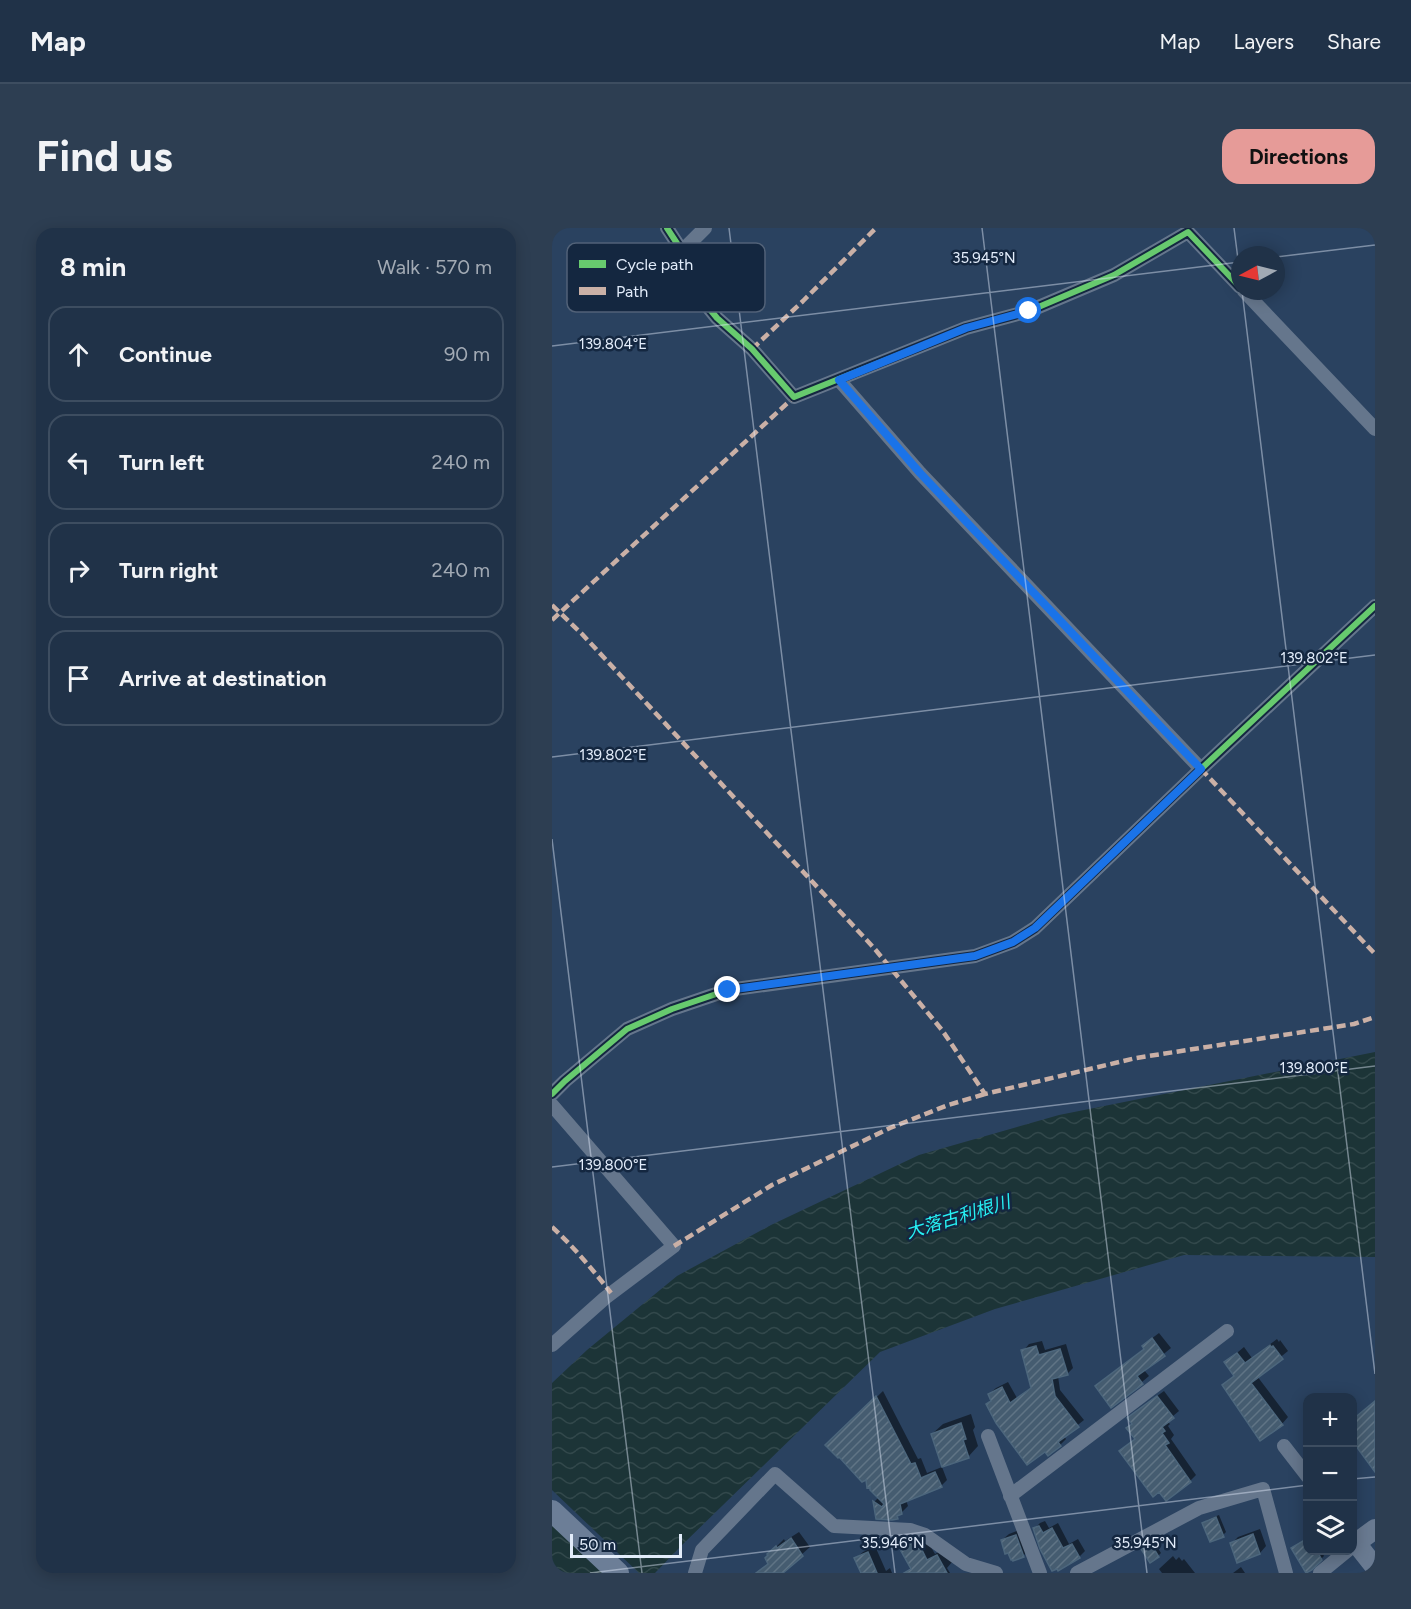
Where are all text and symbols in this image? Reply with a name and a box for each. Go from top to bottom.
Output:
text: Map [30,24,86,58]
text: Map [1160,29,1200,54]
text: Layers [1233,29,1294,54]
text: Share [1327,29,1381,54]
button: Directions [1222,129,1375,184]
text: Find us [36,131,173,182]
legend [567,243,765,312]
north arrow [1231,246,1285,300]
text: 35.945°N [952,249,1016,267]
text: 8 min [60,251,126,283]
text: Walk · 570 m [377,255,492,279]
text: Cycle path [616,255,693,274]
text: Path [616,282,648,301]
route start [1015,297,1041,323]
text: 139.804°E [579,335,647,353]
icon: ahead [62,338,95,371]
text: Continue [119,341,212,368]
text: 90 m [444,342,490,366]
icon: left [62,446,95,479]
text: Turn left [119,449,205,476]
text: 240 m [432,450,490,474]
icon: right [62,554,95,587]
text: Turn right [119,557,218,584]
text: 240 m [432,558,490,582]
text: 139.802°E [1280,649,1348,667]
icon: arrive [62,662,95,695]
text: Arrive at destination [119,665,327,692]
text: 139.802°E [579,746,647,764]
route end [714,976,740,1002]
text: 139.800°E [1280,1059,1348,1077]
text: 139.800°E [579,1156,647,1174]
water label: 大落古利根川 [903,1190,1015,1243]
map controls [1303,1393,1357,1555]
button: + [1303,1393,1357,1447]
button: − [1303,1447,1357,1501]
button: layers [1303,1501,1357,1555]
scale bar [570,1531,682,1558]
text: 35.946°N [861,1534,925,1552]
text: 35.945°N [1113,1534,1177,1552]
text: 50 m [579,1535,616,1554]

